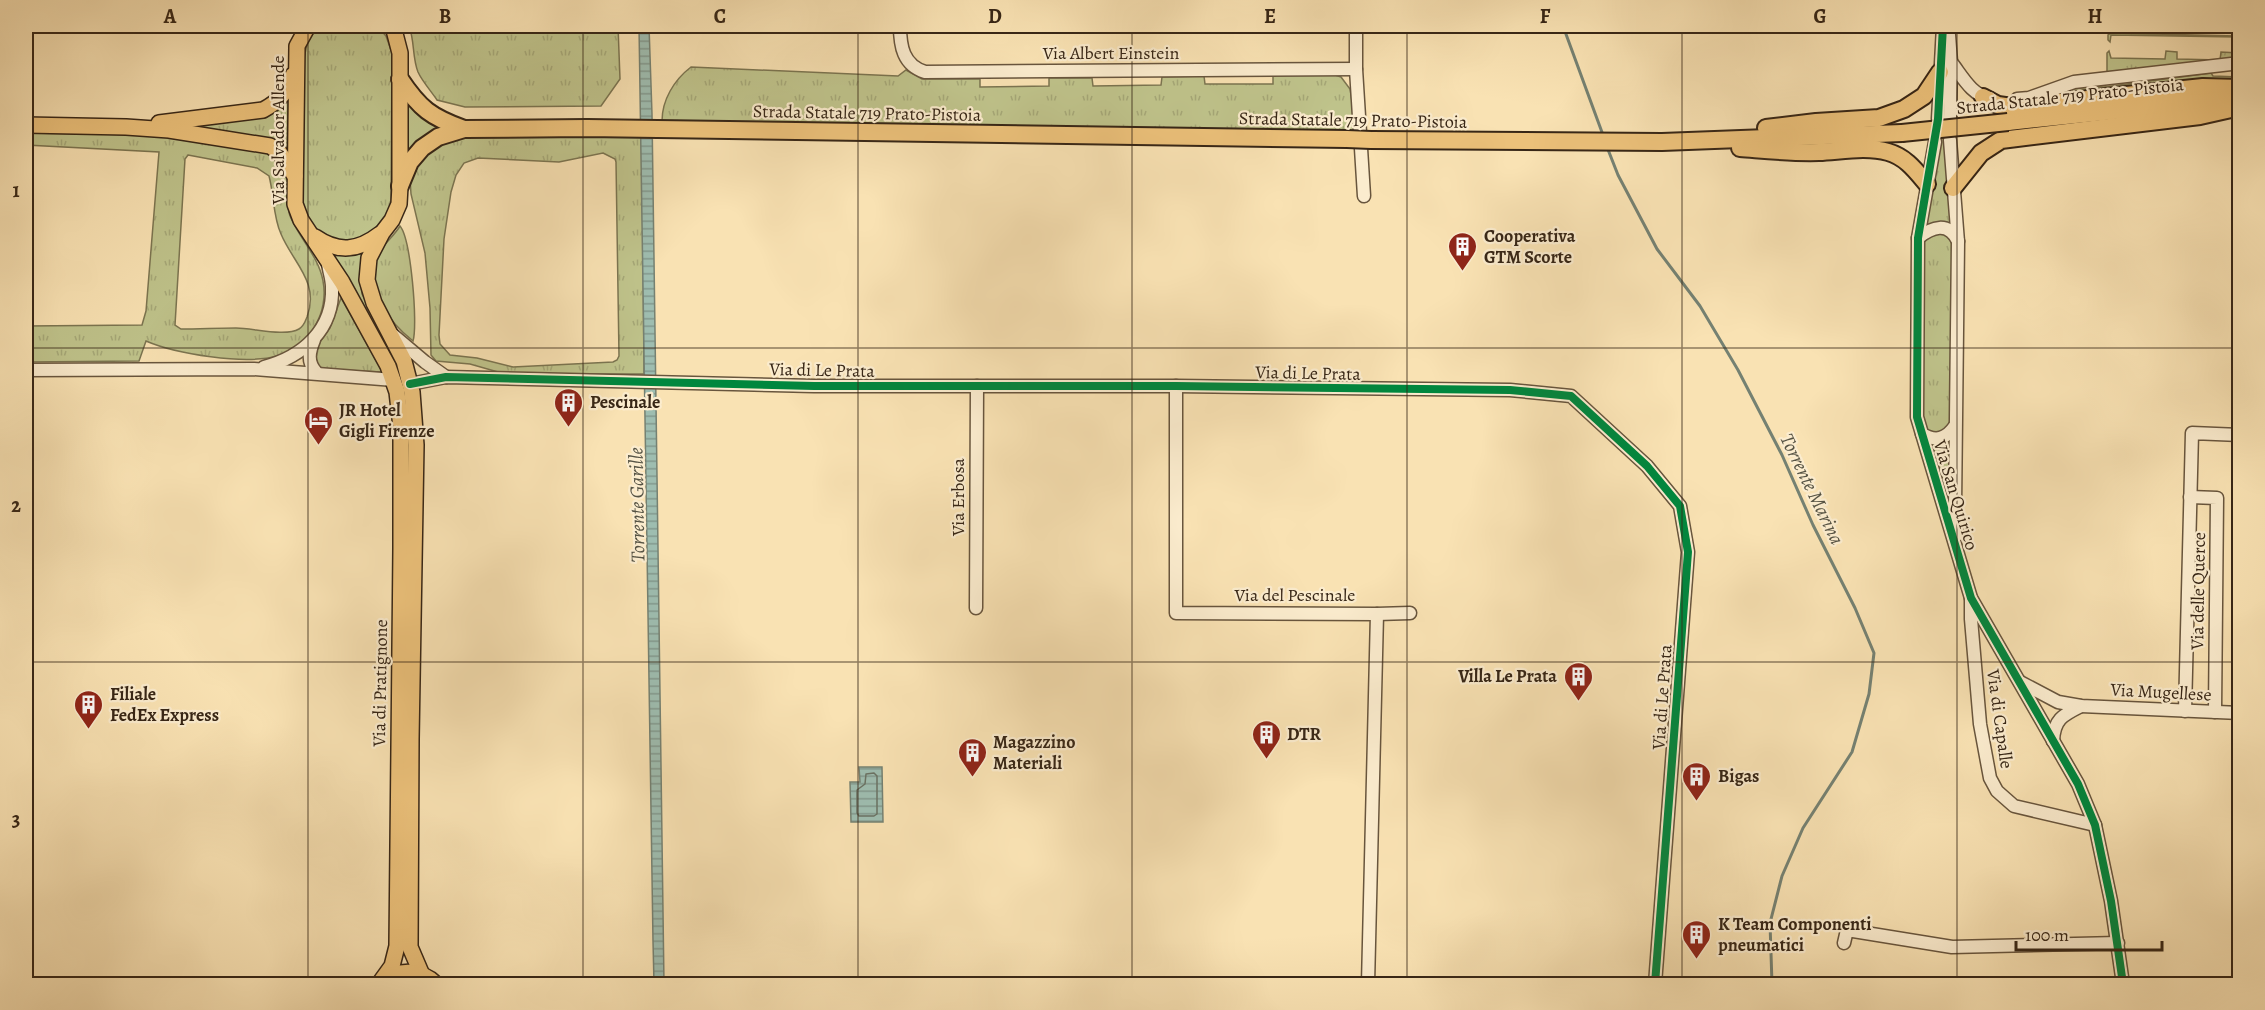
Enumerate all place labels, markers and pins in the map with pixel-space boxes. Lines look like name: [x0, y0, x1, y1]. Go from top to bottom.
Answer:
place label: Cooperativa GTM Scorte: [1484, 224, 1576, 269]
building icon: Cooperativa GTM Scorte: [1447, 230, 1479, 272]
building icon: Pescinale: [553, 386, 585, 428]
place label: Pescinale: [590, 390, 660, 414]
place label: JR Hotel Gigli Firenze: [339, 398, 435, 443]
hotel icon: JR Hotel Gigli Firenze: [302, 404, 334, 446]
building icon: Villa Le Prata: [1562, 660, 1594, 702]
place label: Villa Le Prata: [1457, 664, 1557, 688]
place label: Filiale FedEx Express: [110, 682, 219, 727]
building icon: Filiale FedEx Express: [73, 688, 105, 730]
building icon: DTR: [1250, 718, 1282, 760]
place label: DTR: [1287, 722, 1322, 746]
place label: Magazzino Materiali: [993, 730, 1075, 775]
building icon: Magazzino Materiali: [956, 736, 988, 778]
building icon: Bigas: [1681, 760, 1713, 802]
place label: Bigas: [1718, 764, 1759, 788]
place label: K Team Componenti pneumatici: [1718, 912, 1871, 957]
building icon: K Team Componenti pneumatici: [1681, 918, 1713, 960]

